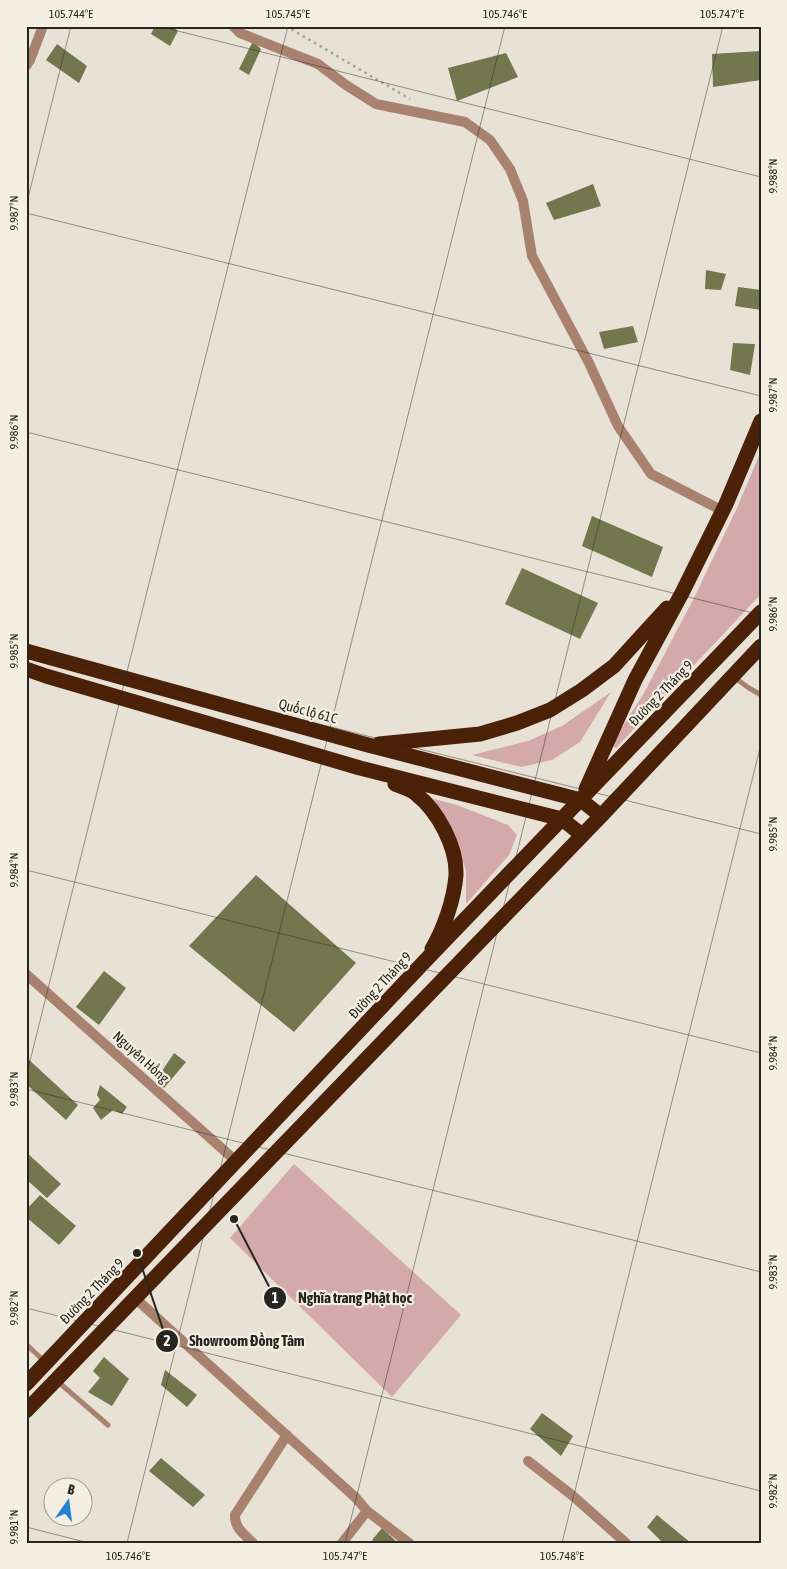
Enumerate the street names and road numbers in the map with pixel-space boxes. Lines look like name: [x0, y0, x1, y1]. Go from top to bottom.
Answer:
street label: Đường 2 Tháng 9: [626, 657, 696, 729]
street label: Quốc lộ 61C: [277, 695, 340, 727]
street label: Đường 2 Tháng 9: [345, 949, 415, 1021]
street label: Nguyên Hồng: [110, 1027, 173, 1086]
street label: Đường 2 Tháng 9: [57, 1255, 127, 1327]

